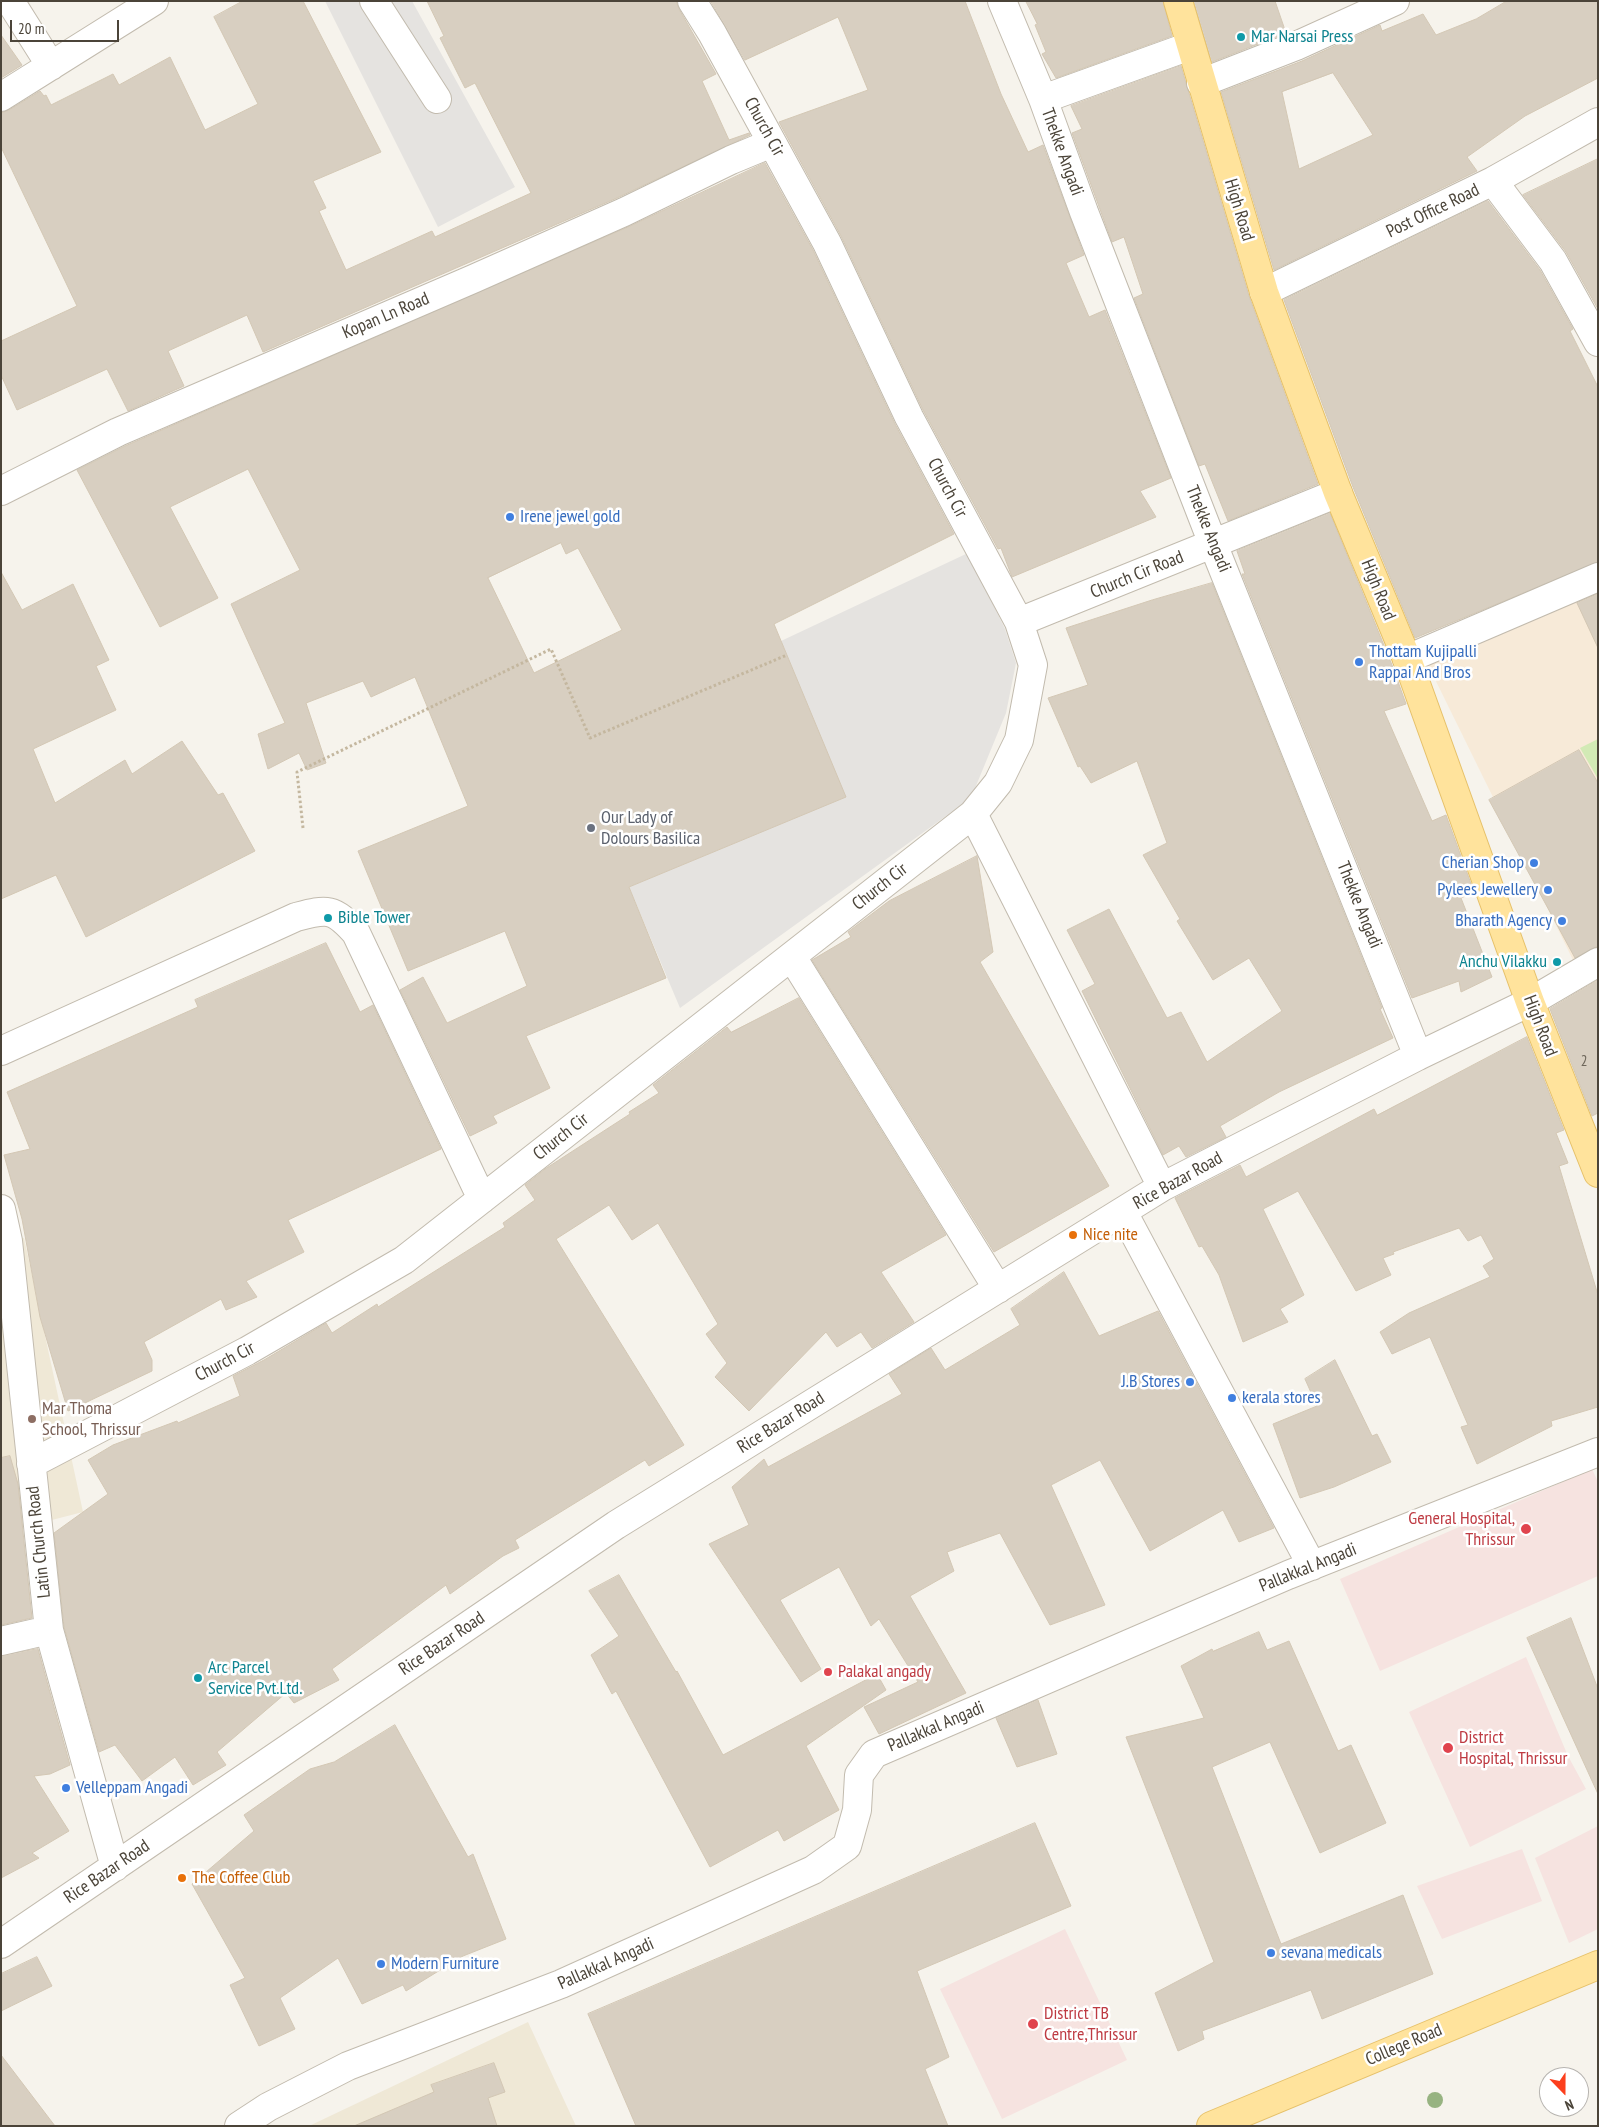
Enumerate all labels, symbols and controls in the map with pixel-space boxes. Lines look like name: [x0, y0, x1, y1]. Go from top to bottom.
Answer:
scale bar: [12, 10, 121, 42]
text: 20 m: [18, 19, 44, 38]
place label: Mar Narsai Press: [1251, 26, 1353, 48]
marker: Mar Narsai Press: [1235, 31, 1247, 43]
street label: Church Cir: [739, 94, 789, 160]
street label: Thekke Angadi: [1036, 105, 1088, 199]
street label: High Road: [1219, 176, 1259, 244]
street label: Post Office Road: [1383, 179, 1483, 243]
street label: Kopan Ln Road: [339, 288, 433, 344]
street label: Church Cir: [922, 455, 972, 521]
street label: Thekke Angadi: [1181, 483, 1235, 575]
place label: Irene jewel gold: [520, 506, 620, 528]
marker: Irene jewel gold: [504, 511, 516, 523]
street label: Church Cir Road: [1087, 547, 1187, 603]
street label: High Road: [1356, 556, 1400, 624]
place label: Thottam Kujipalli Rappai And Bros: [1369, 641, 1477, 684]
marker: Thottam Kujipalli Rappai And Bros: [1353, 656, 1365, 668]
place label: Our Lady of Dolours Basilica: [601, 807, 700, 850]
marker: Our Lady of Dolours Basilica: [585, 822, 597, 834]
place label: Cherian Shop: [1441, 852, 1524, 874]
marker: Cherian Shop: [1528, 857, 1540, 869]
street label: Church Cir: [848, 859, 912, 915]
street label: Thekke Angadi: [1332, 859, 1386, 951]
place label: Pylees Jewellery: [1437, 879, 1538, 901]
marker: Pylees Jewellery: [1542, 884, 1554, 896]
place label: Bible Tower: [338, 907, 410, 929]
place label: Bharath Agency: [1455, 910, 1552, 932]
marker: Bible Tower: [322, 912, 334, 924]
marker: Bharath Agency: [1556, 915, 1568, 927]
place label: Anchu Vilakku: [1459, 951, 1547, 973]
marker: Anchu Vilakku: [1551, 956, 1563, 968]
street label: High Road: [1518, 992, 1562, 1060]
house number: 2: [1581, 1053, 1587, 1071]
street label: Church Cir: [529, 1109, 593, 1165]
street label: Rice Bazar Road: [1130, 1148, 1226, 1214]
place label: Nice nite: [1083, 1224, 1138, 1246]
marker: Nice nite: [1067, 1229, 1079, 1241]
street label: Church Cir: [192, 1337, 258, 1387]
place label: J.B Stores: [1121, 1371, 1180, 1393]
marker: J.B Stores: [1184, 1376, 1196, 1388]
place label: kerala stores: [1242, 1387, 1321, 1409]
street label: Rice Bazar Road: [733, 1388, 829, 1458]
marker: kerala stores: [1226, 1392, 1238, 1404]
place label: Mar Thoma School, Thrissur: [42, 1398, 141, 1440]
marker: Mar Thoma School, Thrissur: [26, 1413, 38, 1425]
street label: Latin Church Road: [22, 1485, 56, 1599]
place label: General Hospital, Thrissur: [1408, 1508, 1515, 1550]
marker: General Hospital, Thrissur: [1519, 1522, 1533, 1536]
street label: Pallakkal Angadi: [1256, 1539, 1360, 1597]
street label: Rice Bazar Road: [395, 1607, 489, 1681]
place label: Arc Parcel Service Pvt.Ltd.: [208, 1657, 302, 1700]
place label: Palakal angady: [838, 1661, 931, 1683]
marker: Palakal angady: [822, 1666, 834, 1678]
marker: Arc Parcel Service Pvt.Ltd.: [192, 1672, 204, 1684]
street label: Pallakkal Angadi: [885, 1697, 987, 1757]
place label: District Hospital, Thrissur: [1459, 1727, 1567, 1770]
marker: District Hospital, Thrissur: [1441, 1741, 1455, 1755]
place label: Velleppam Angadi: [76, 1777, 188, 1799]
marker: Velleppam Angadi: [60, 1782, 72, 1794]
street label: Rice Bazar Road: [60, 1835, 154, 1909]
place label: The Coffee Club: [192, 1867, 290, 1889]
marker: The Coffee Club: [176, 1872, 188, 1884]
street label: Pallakkal Angadi: [555, 1933, 657, 1995]
place label: sevana medicals: [1281, 1942, 1382, 1964]
marker: sevana medicals: [1265, 1947, 1277, 1959]
place label: Modern Furniture: [391, 1953, 499, 1975]
marker: Modern Furniture: [375, 1958, 387, 1970]
place label: District TB Centre,Thrissur: [1044, 2003, 1137, 2046]
marker: District TB Centre,Thrissur: [1026, 2017, 1040, 2031]
street label: College Road: [1363, 2019, 1445, 2071]
north arrow: [1539, 2067, 1589, 2117]
text: N: [1562, 2095, 1576, 2115]

